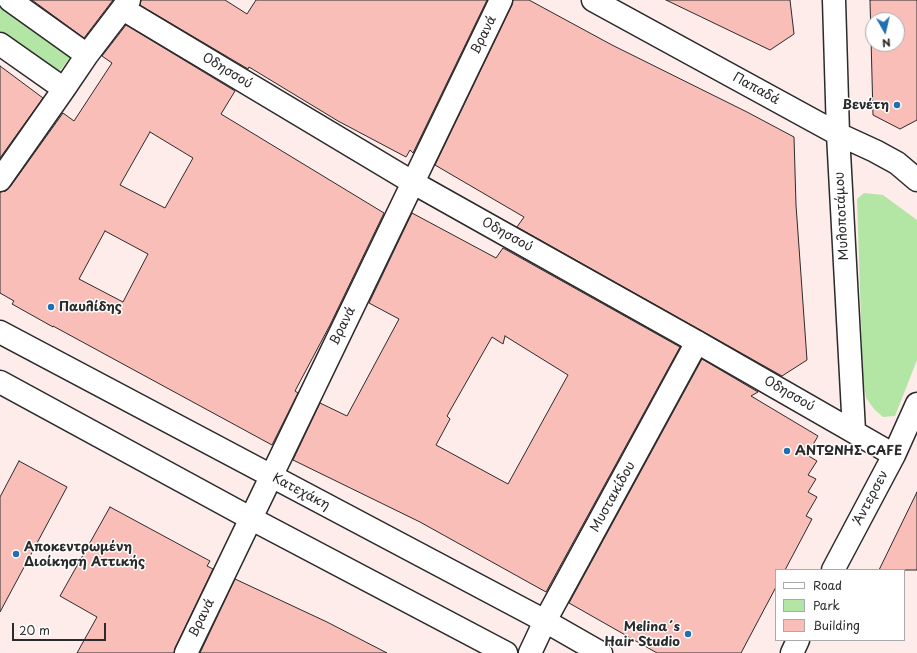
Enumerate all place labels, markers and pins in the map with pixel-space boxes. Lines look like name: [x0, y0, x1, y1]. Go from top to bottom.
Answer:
place label: Βενέτη: [842, 97, 889, 113]
marker: Βενέτη: [892, 100, 902, 110]
place label: Παυλίδης: [59, 299, 122, 315]
marker: Παυλίδης: [46, 302, 56, 312]
place label: ΑΝΤΩΝΗΣ CAFE: [795, 443, 902, 459]
marker: ΑΝΤΩΝΗΣ CAFE: [782, 446, 792, 456]
place label: Αποκεντρωμένη Διοίκηση Αττικής: [24, 539, 145, 570]
marker: Αποκεντρωμένη Διοίκηση Αττικής: [11, 549, 21, 559]
place label: Melina´s Hair Studio: [604, 619, 680, 650]
marker: Melina´s Hair Studio: [683, 629, 693, 639]

